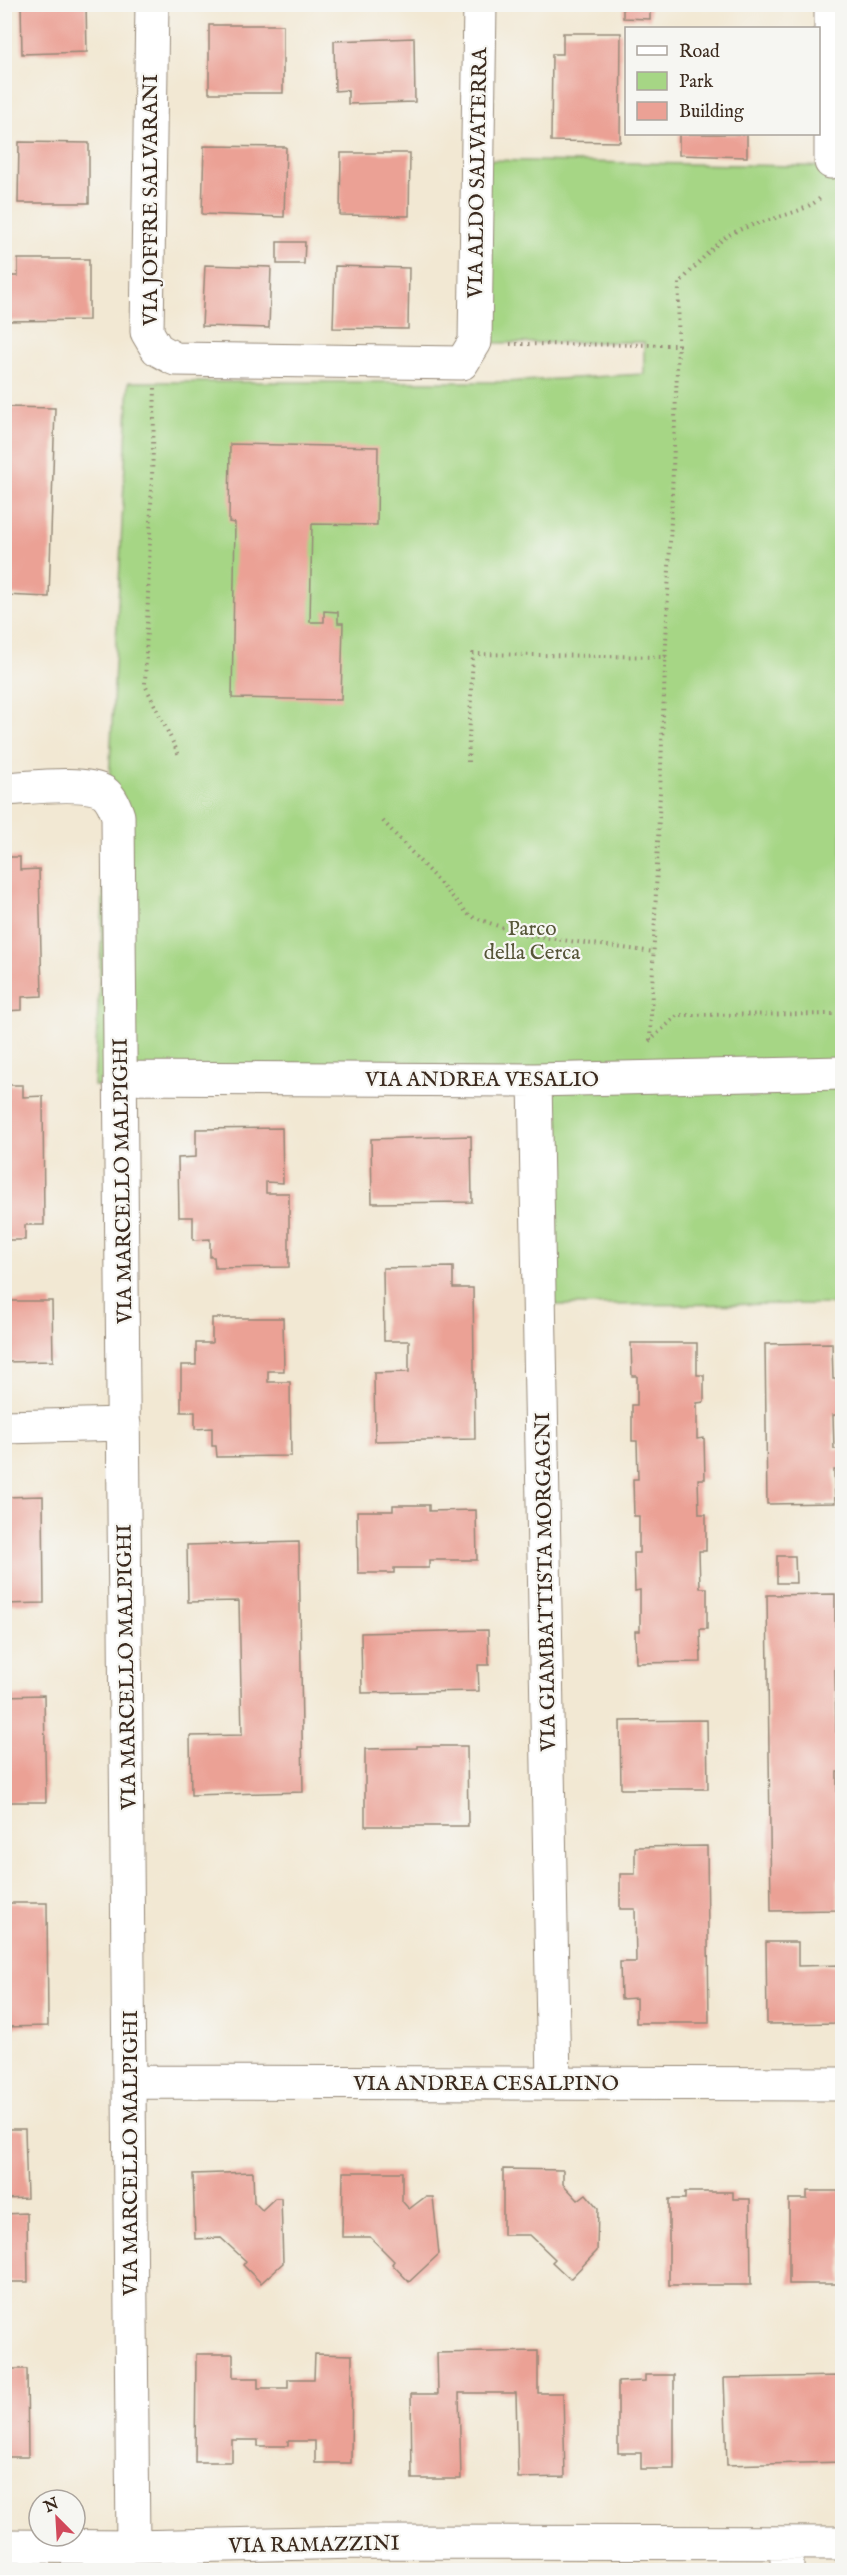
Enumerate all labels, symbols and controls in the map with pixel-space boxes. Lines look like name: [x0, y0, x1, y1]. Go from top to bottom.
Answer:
legend: [625, 27, 820, 135]
text: Road: [679, 41, 720, 64]
street label: VIA ALDO SALVATERRA: [463, 47, 494, 300]
text: Park: [679, 71, 714, 94]
street label: VIA JOFFRE SALVARANI: [138, 74, 165, 327]
text: Building: [679, 101, 744, 124]
park label: Parco della Cerca: [484, 916, 581, 967]
street label: VIA MARCELLO MALPIGHI: [108, 1038, 140, 1325]
street label: VIA ANDREA VESALIO: [364, 1067, 599, 1094]
street label: VIA GIAMBATTISTA MORGAGNI: [530, 1412, 563, 1753]
street label: VIA MARCELLO MALPIGHI: [112, 1524, 144, 1811]
street label: VIA MARCELLO MALPIGHI: [118, 2010, 145, 2297]
street label: VIA ANDREA CESALPINO: [352, 2071, 619, 2098]
north arrow: [27, 2488, 87, 2548]
text: N: [40, 2494, 62, 2518]
street label: VIA RAMAZZINI: [227, 2531, 400, 2561]

